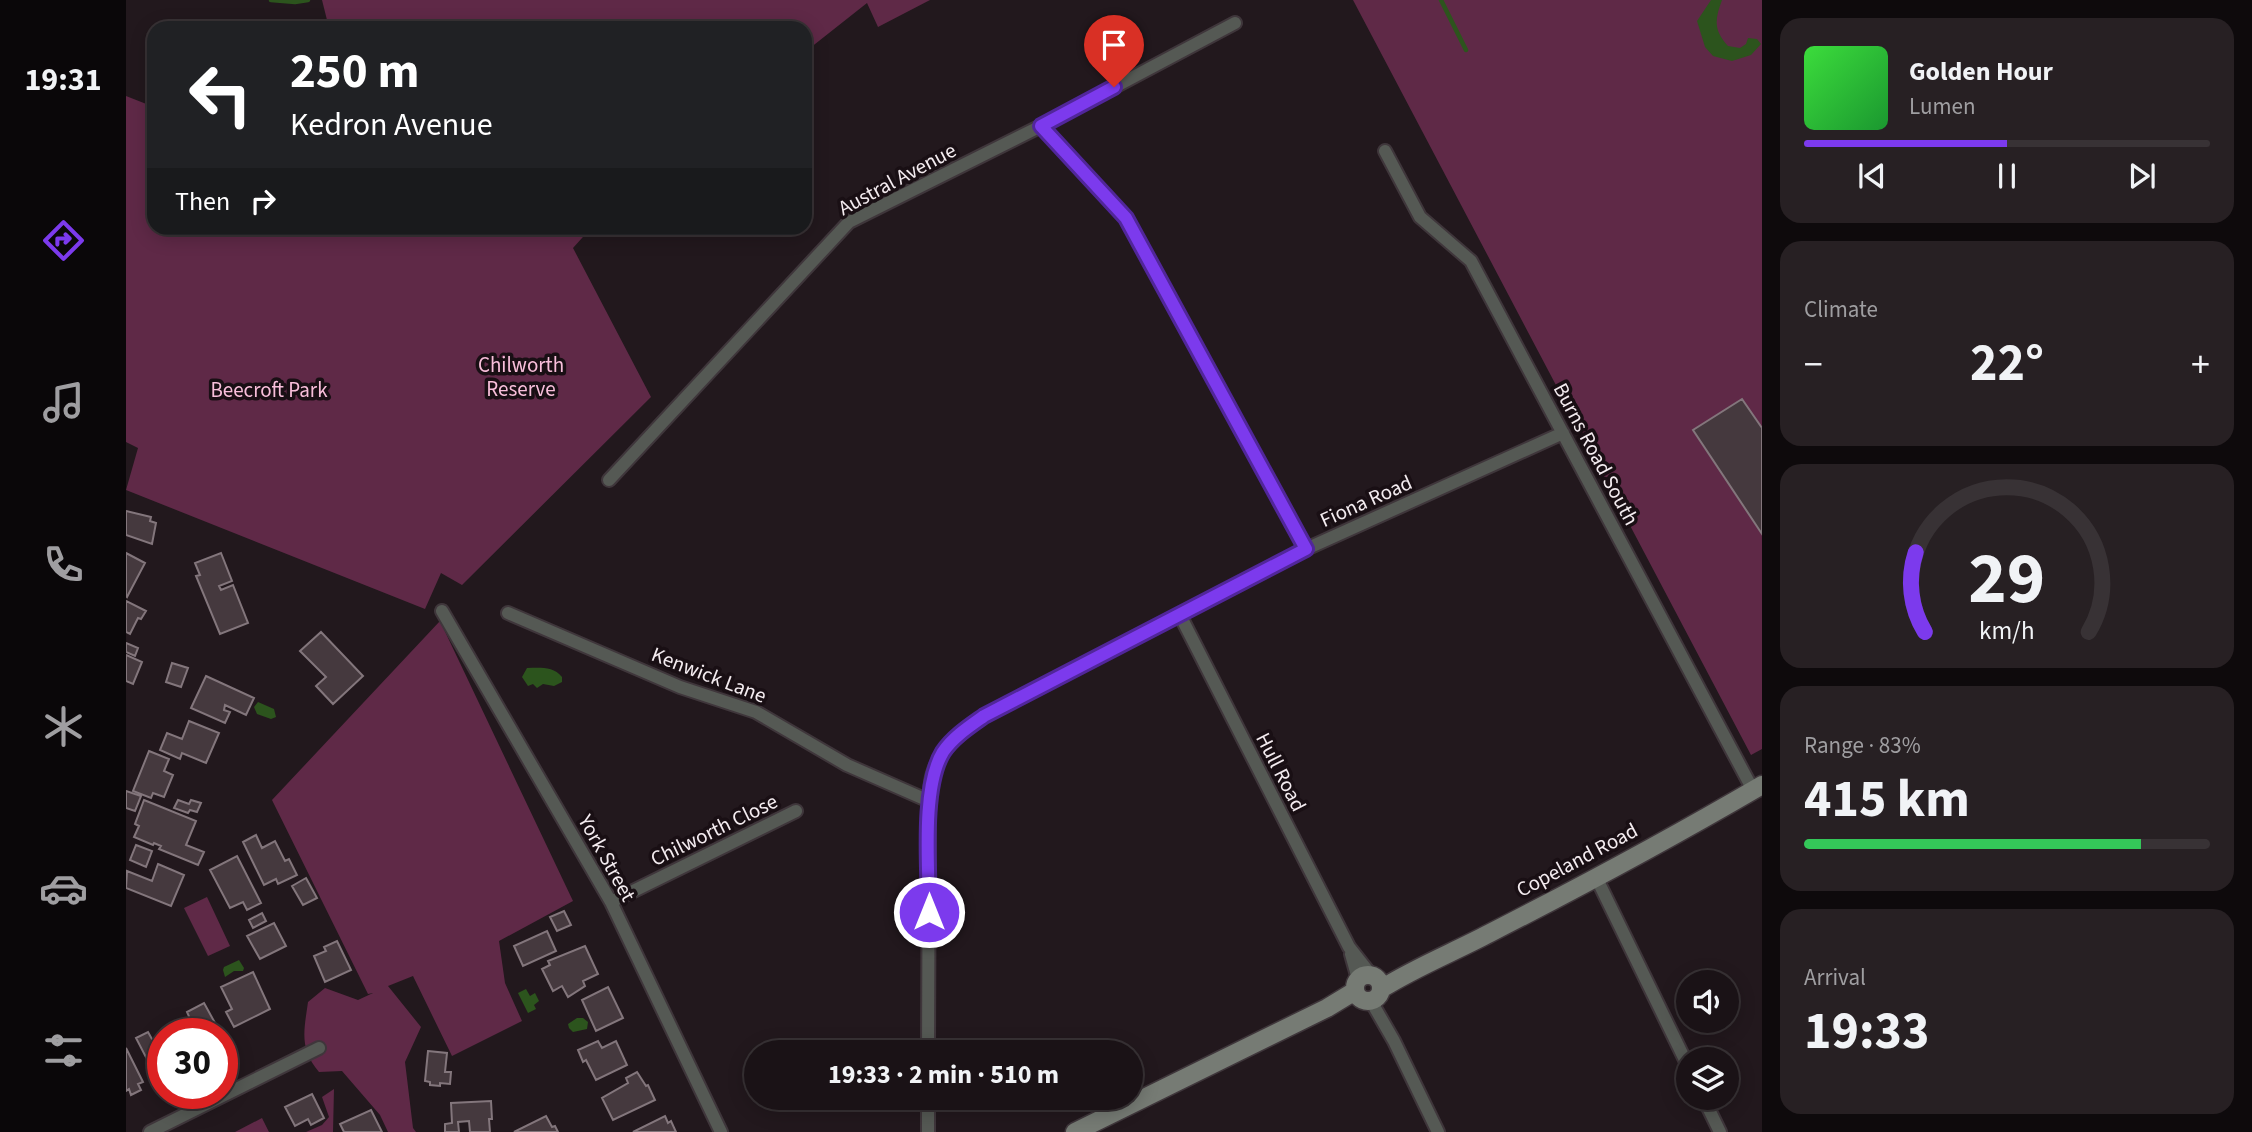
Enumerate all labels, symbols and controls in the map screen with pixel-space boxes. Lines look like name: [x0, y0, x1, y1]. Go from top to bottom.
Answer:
pin: [1084, 15, 1144, 87]
icon: arrive: [1095, 26, 1133, 64]
text: 250 m: [290, 37, 419, 107]
icon: left: [175, 49, 266, 140]
text: Golden Hour: [1909, 53, 2053, 90]
text: 19:31: [24, 57, 102, 103]
text: Lumen: [1909, 90, 1976, 123]
text: Kedron Avenue: [290, 102, 493, 148]
street label: Austral Avenue: [833, 135, 961, 223]
icon: previous: [1853, 157, 1891, 195]
icon: pause: [1988, 157, 2026, 195]
icon: next: [2123, 157, 2161, 195]
icon: right: [244, 182, 282, 220]
text: Then: [175, 183, 230, 220]
icon: directions: [39, 216, 88, 265]
text: Climate: [1804, 293, 1878, 326]
text: 22°: [1970, 327, 2044, 401]
text: −: [1804, 338, 1823, 392]
text: +: [2191, 338, 2210, 392]
park label: Chilworth Reserve: [478, 350, 564, 404]
park label: Beecroft Park: [210, 375, 328, 405]
street label: Burns Road South: [1546, 377, 1646, 531]
icon: music: [39, 378, 88, 427]
street label: Fiona Road: [1315, 467, 1417, 535]
text: 29: [1969, 527, 2045, 631]
icon: phone: [39, 540, 88, 589]
text: km/h: [1979, 613, 2035, 649]
street label: Kenwick Lane: [647, 639, 771, 711]
icon: climate: [39, 702, 88, 751]
street label: Hull Road: [1248, 727, 1314, 817]
text: Range · 83%: [1804, 729, 1921, 762]
text: 415 km: [1804, 763, 1970, 837]
street label: Chilworth Close: [645, 786, 783, 874]
street label: York Street: [570, 808, 643, 907]
street label: Copeland Road: [1511, 815, 1643, 905]
icon: car: [39, 864, 88, 913]
position arrow: [892, 875, 966, 949]
text: Arrival: [1804, 961, 1866, 994]
map controls: [1676, 970, 1739, 1110]
button: sound: [1676, 970, 1739, 1033]
text: 19:33: [1804, 995, 1929, 1069]
speed limit sign: 30: [147, 1018, 238, 1109]
icon: filters: [39, 1026, 88, 1075]
button: layers: [1676, 1047, 1739, 1110]
text: 19:33 · 2 min · 510 m: [828, 1056, 1059, 1093]

